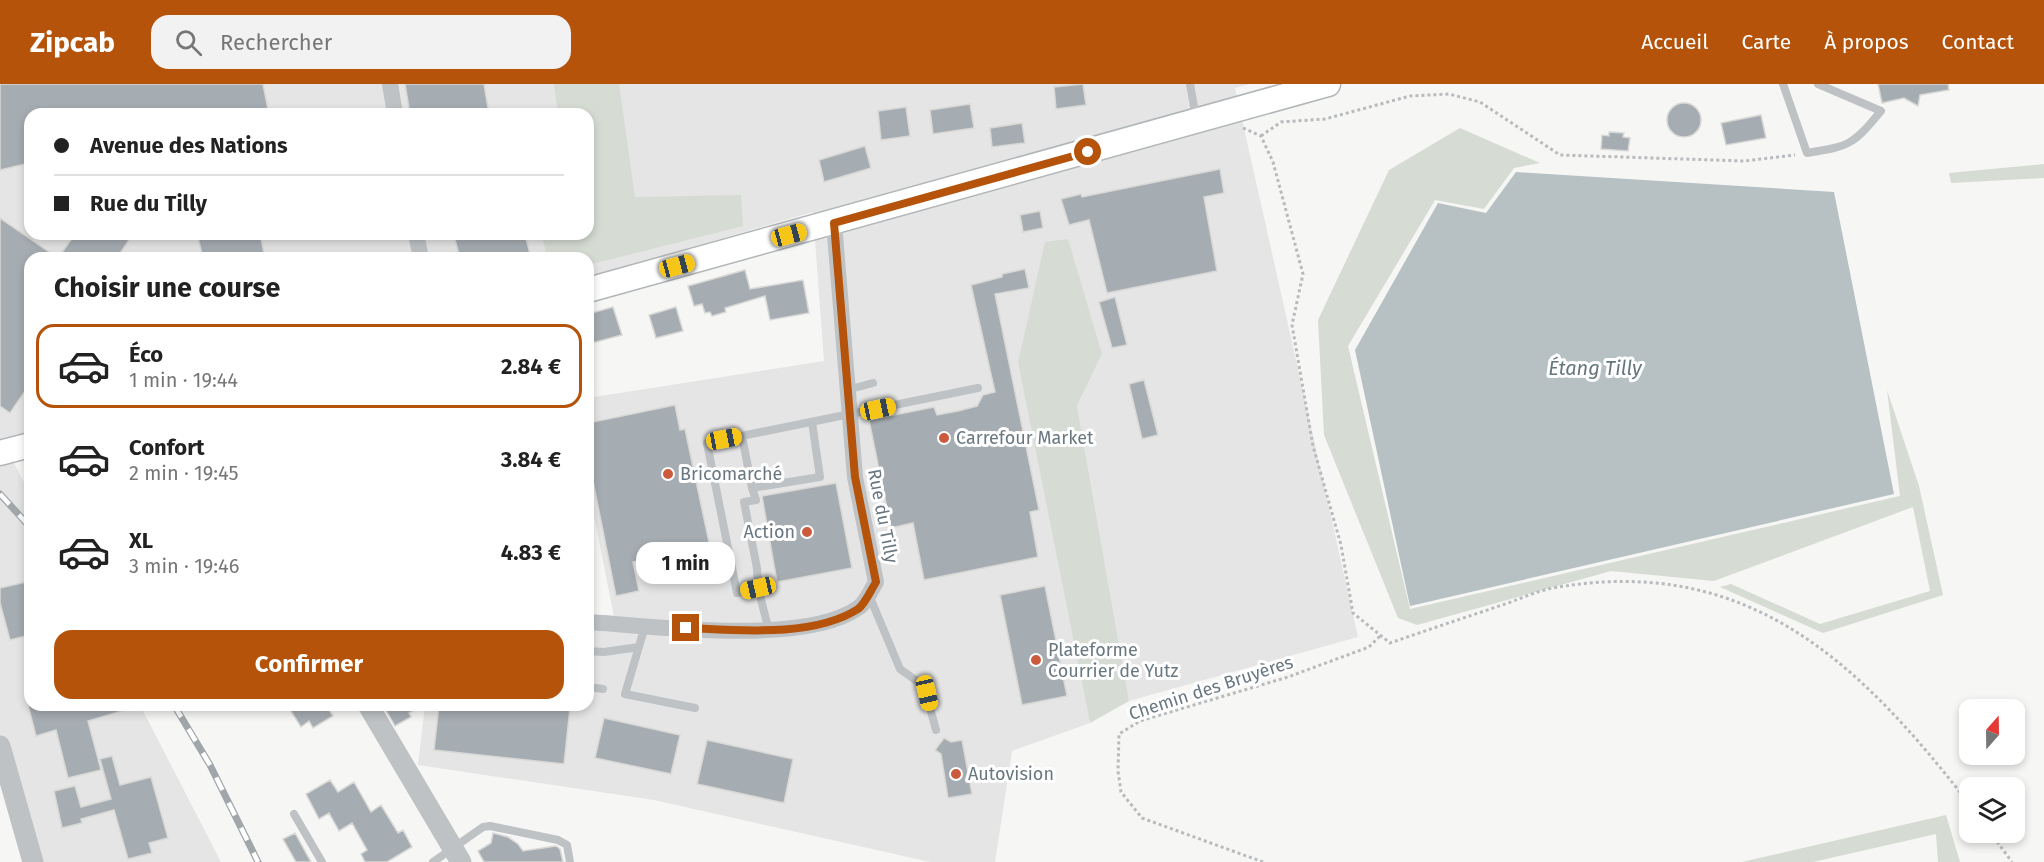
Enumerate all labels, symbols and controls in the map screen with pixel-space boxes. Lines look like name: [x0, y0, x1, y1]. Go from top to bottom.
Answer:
search box: [151, 15, 571, 69]
text: Zipcab: [30, 26, 115, 59]
icon: search: [172, 26, 205, 59]
text: Rechercher: [220, 29, 332, 56]
text: Accueil: [1641, 29, 1708, 55]
text: Carte: [1741, 29, 1791, 55]
text: À propos: [1824, 29, 1909, 55]
text: Contact: [1942, 29, 2014, 55]
text: Avenue des Nations: [90, 132, 288, 159]
route start: [1074, 138, 1101, 165]
text: Rue du Tilly: [90, 190, 207, 217]
car: [769, 222, 809, 248]
car: [657, 253, 697, 279]
text: Choisir une course: [54, 272, 280, 304]
icon: car: [57, 339, 111, 393]
text: Éco: [129, 341, 163, 368]
text: 2.84 €: [501, 353, 561, 380]
water label: Étang Tilly: [1548, 356, 1643, 380]
text: 1 min · 19:44: [129, 368, 238, 392]
car: [859, 396, 897, 422]
car: [705, 427, 743, 451]
place label: Carrefour Market: [956, 427, 1094, 449]
marker: Carrefour Market: [937, 431, 951, 445]
icon: car: [57, 432, 111, 486]
text: Confort: [129, 434, 205, 461]
text: 3.84 €: [501, 446, 561, 473]
text: 2 min · 19:45: [129, 461, 238, 485]
place label: Bricomarché: [680, 463, 782, 485]
marker: Bricomarché: [661, 467, 675, 481]
street label: Rue du Tilly: [863, 467, 903, 565]
place label: Action: [743, 521, 795, 543]
icon: car: [57, 525, 111, 579]
marker: Action: [800, 525, 814, 539]
text: XL: [129, 527, 153, 554]
text: 4.83 €: [501, 539, 561, 566]
callout: 1 min: [636, 541, 736, 583]
text: 1 min: [661, 551, 710, 575]
text: 3 min · 19:46: [129, 554, 239, 578]
car: [738, 575, 778, 601]
route end: [672, 614, 699, 641]
button: Confirmer: [54, 630, 564, 699]
place label: Plateforme Courrier de Yutz: [1048, 639, 1179, 682]
street label: Chemin des Bruyères: [1126, 651, 1296, 725]
marker: Plateforme Courrier de Yutz: [1029, 653, 1043, 667]
car: [914, 673, 940, 713]
north arrow: [1959, 699, 2025, 765]
map controls: [1959, 699, 2025, 843]
place label: Autovision: [968, 763, 1054, 785]
marker: Autovision: [949, 767, 963, 781]
button: layers: [1959, 777, 2025, 843]

